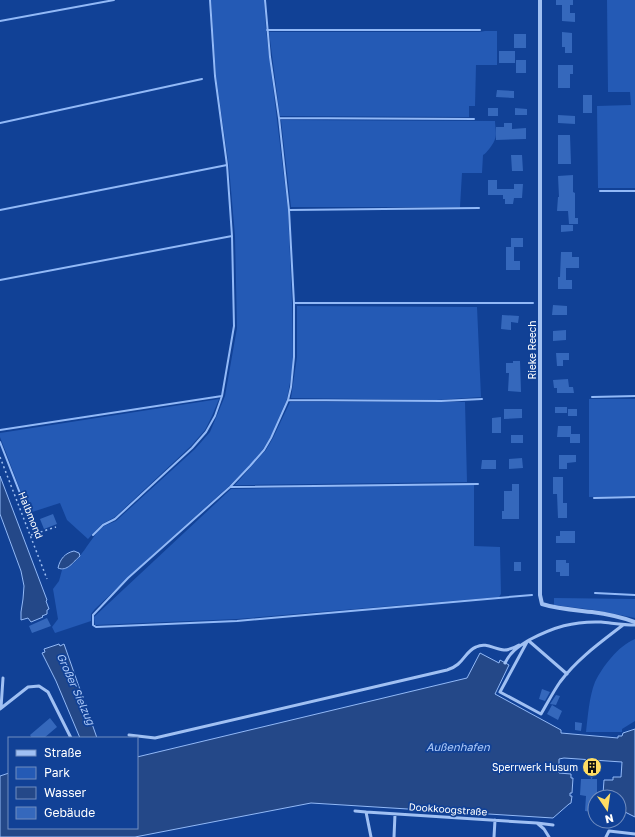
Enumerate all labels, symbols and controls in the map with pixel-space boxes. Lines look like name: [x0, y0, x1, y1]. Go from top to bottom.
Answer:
street label: Rieke Reech: [526, 321, 538, 379]
street label: Halbmond: [16, 490, 46, 540]
water label: Großer Sielzug: [54, 651, 99, 728]
legend: [8, 737, 138, 829]
water label: Außenhafen: [426, 740, 491, 753]
text: Straße: [44, 745, 82, 760]
building icon: Sperrwerk Husum: [581, 756, 603, 778]
place label: Sperrwerk Husum: [492, 761, 578, 773]
text: Park: [44, 765, 70, 780]
text: Wasser: [44, 785, 87, 800]
north arrow: [587, 789, 627, 829]
street label: Dookkoogstraße: [408, 800, 488, 818]
text: Gebäude: [44, 805, 95, 820]
text: N: [604, 812, 615, 827]

